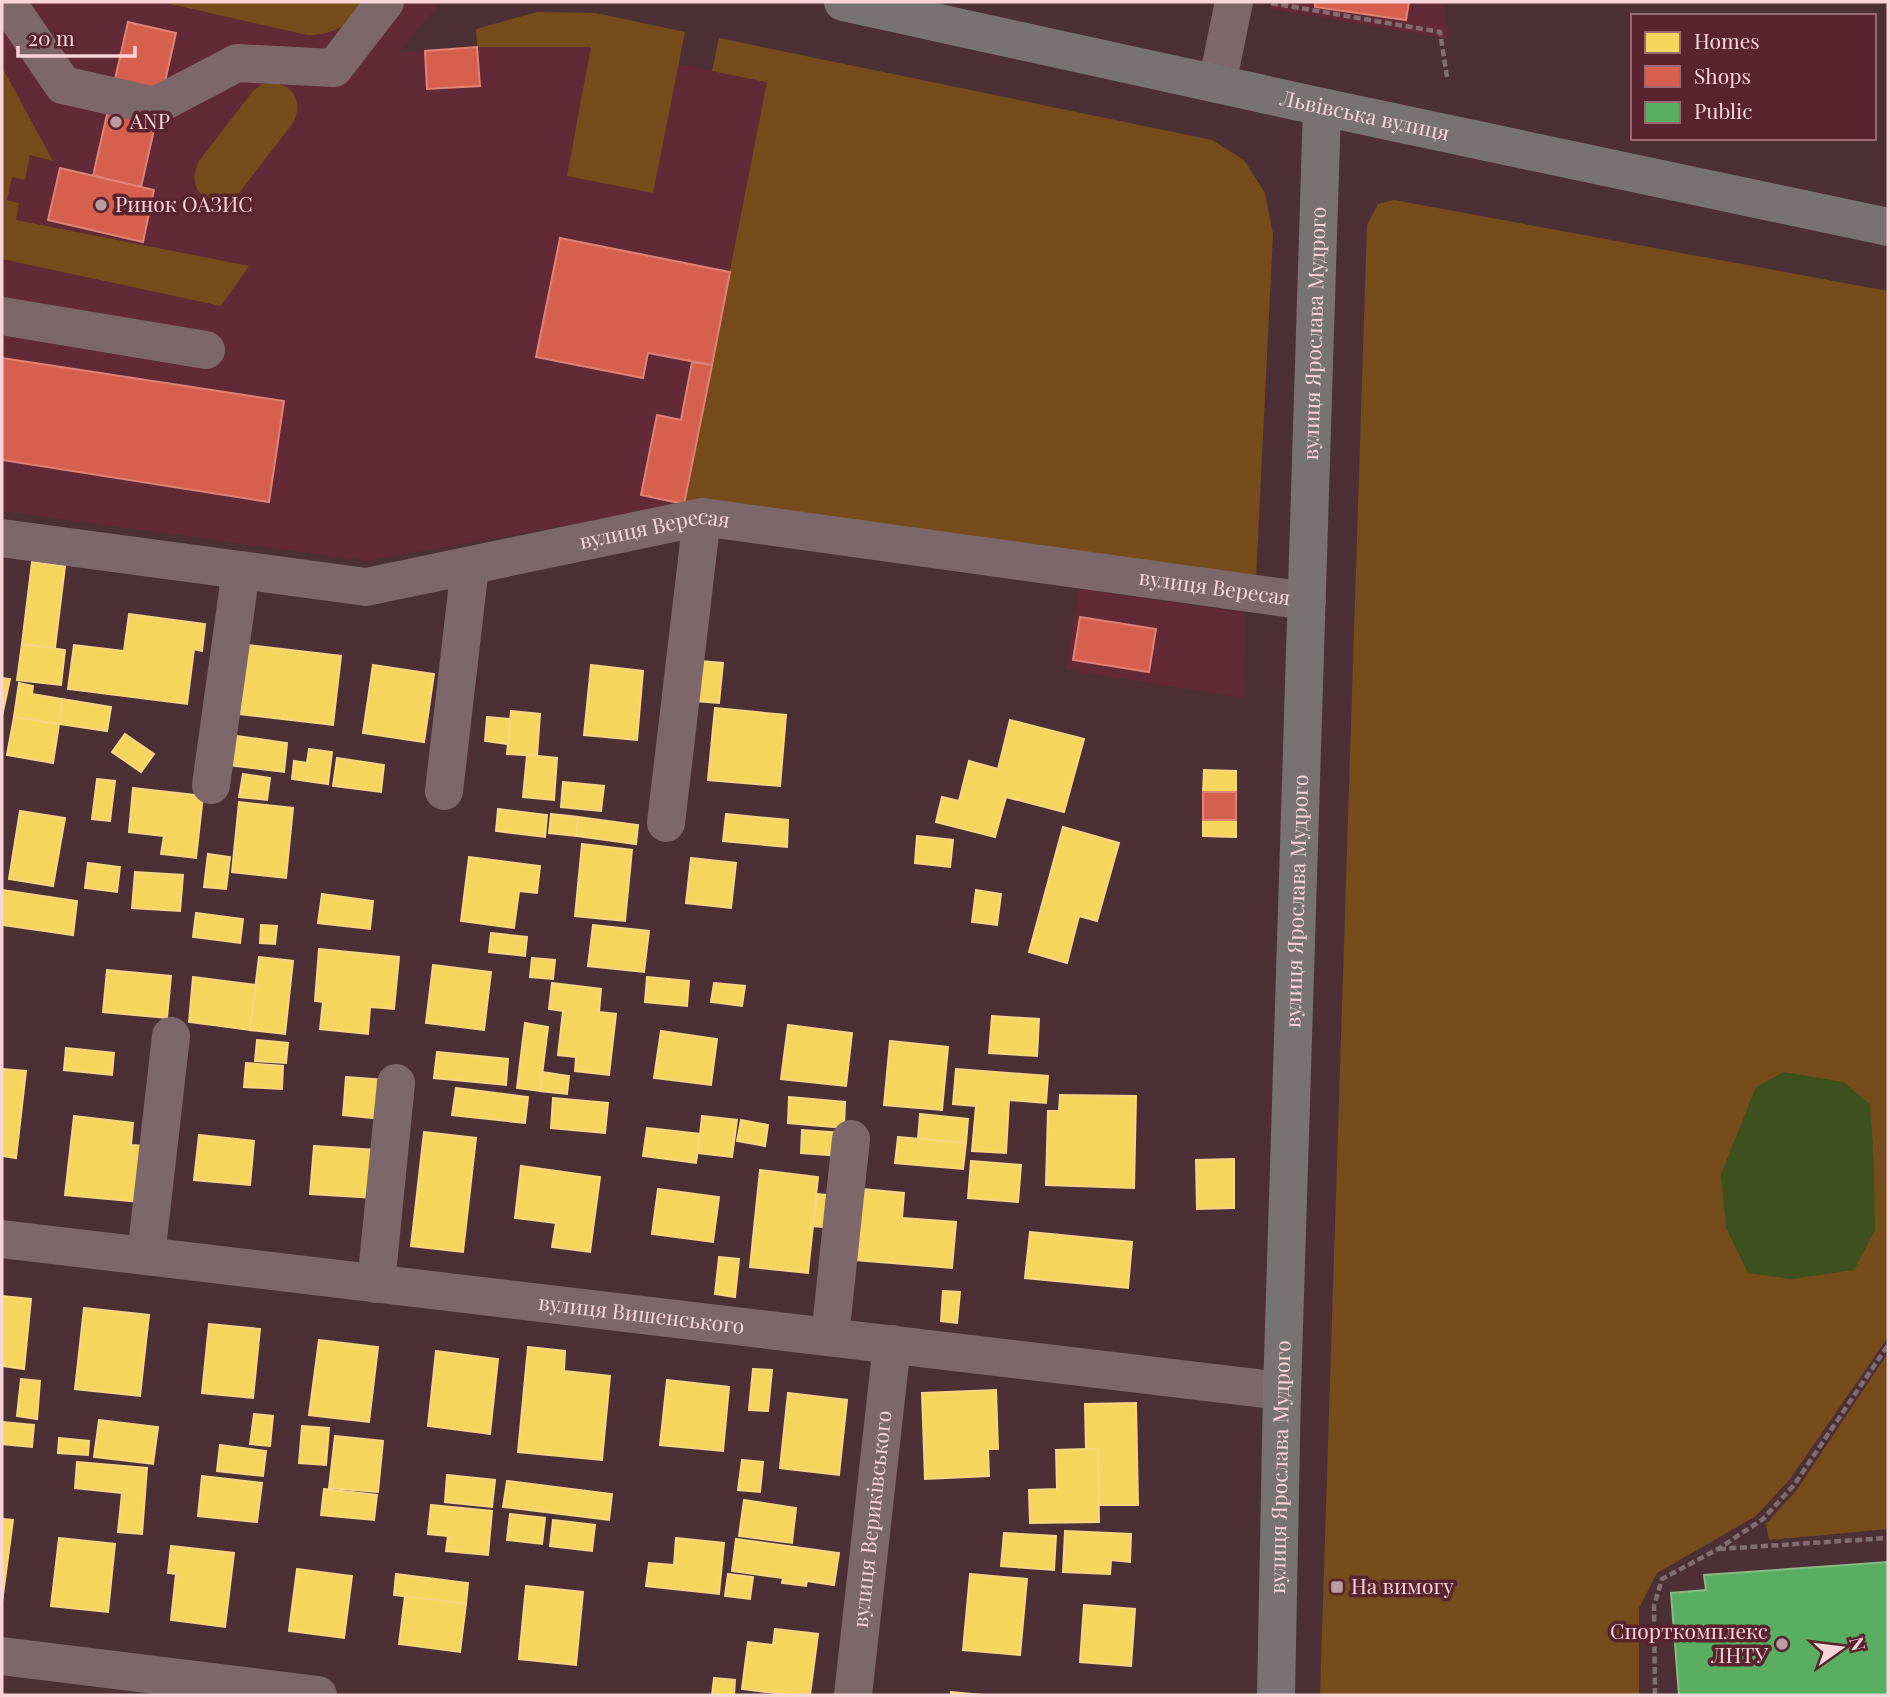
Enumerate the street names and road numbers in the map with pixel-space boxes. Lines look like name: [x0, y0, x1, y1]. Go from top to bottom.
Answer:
street label: Львівська вулиця: [1277, 82, 1452, 146]
street label: вулиця Ярослава Мудрого: [1295, 206, 1331, 461]
street label: вулиця Вересая: [577, 501, 732, 554]
street label: вулиця Вересая: [1137, 562, 1292, 611]
street label: вулиця Ярослава Мудрого: [1277, 774, 1313, 1028]
street label: вулиця Вишенського: [537, 1287, 746, 1339]
street label: вулиця Ярослава Мудрого: [1262, 1340, 1296, 1594]
street label: вулиця Вериківського: [845, 1409, 897, 1629]

